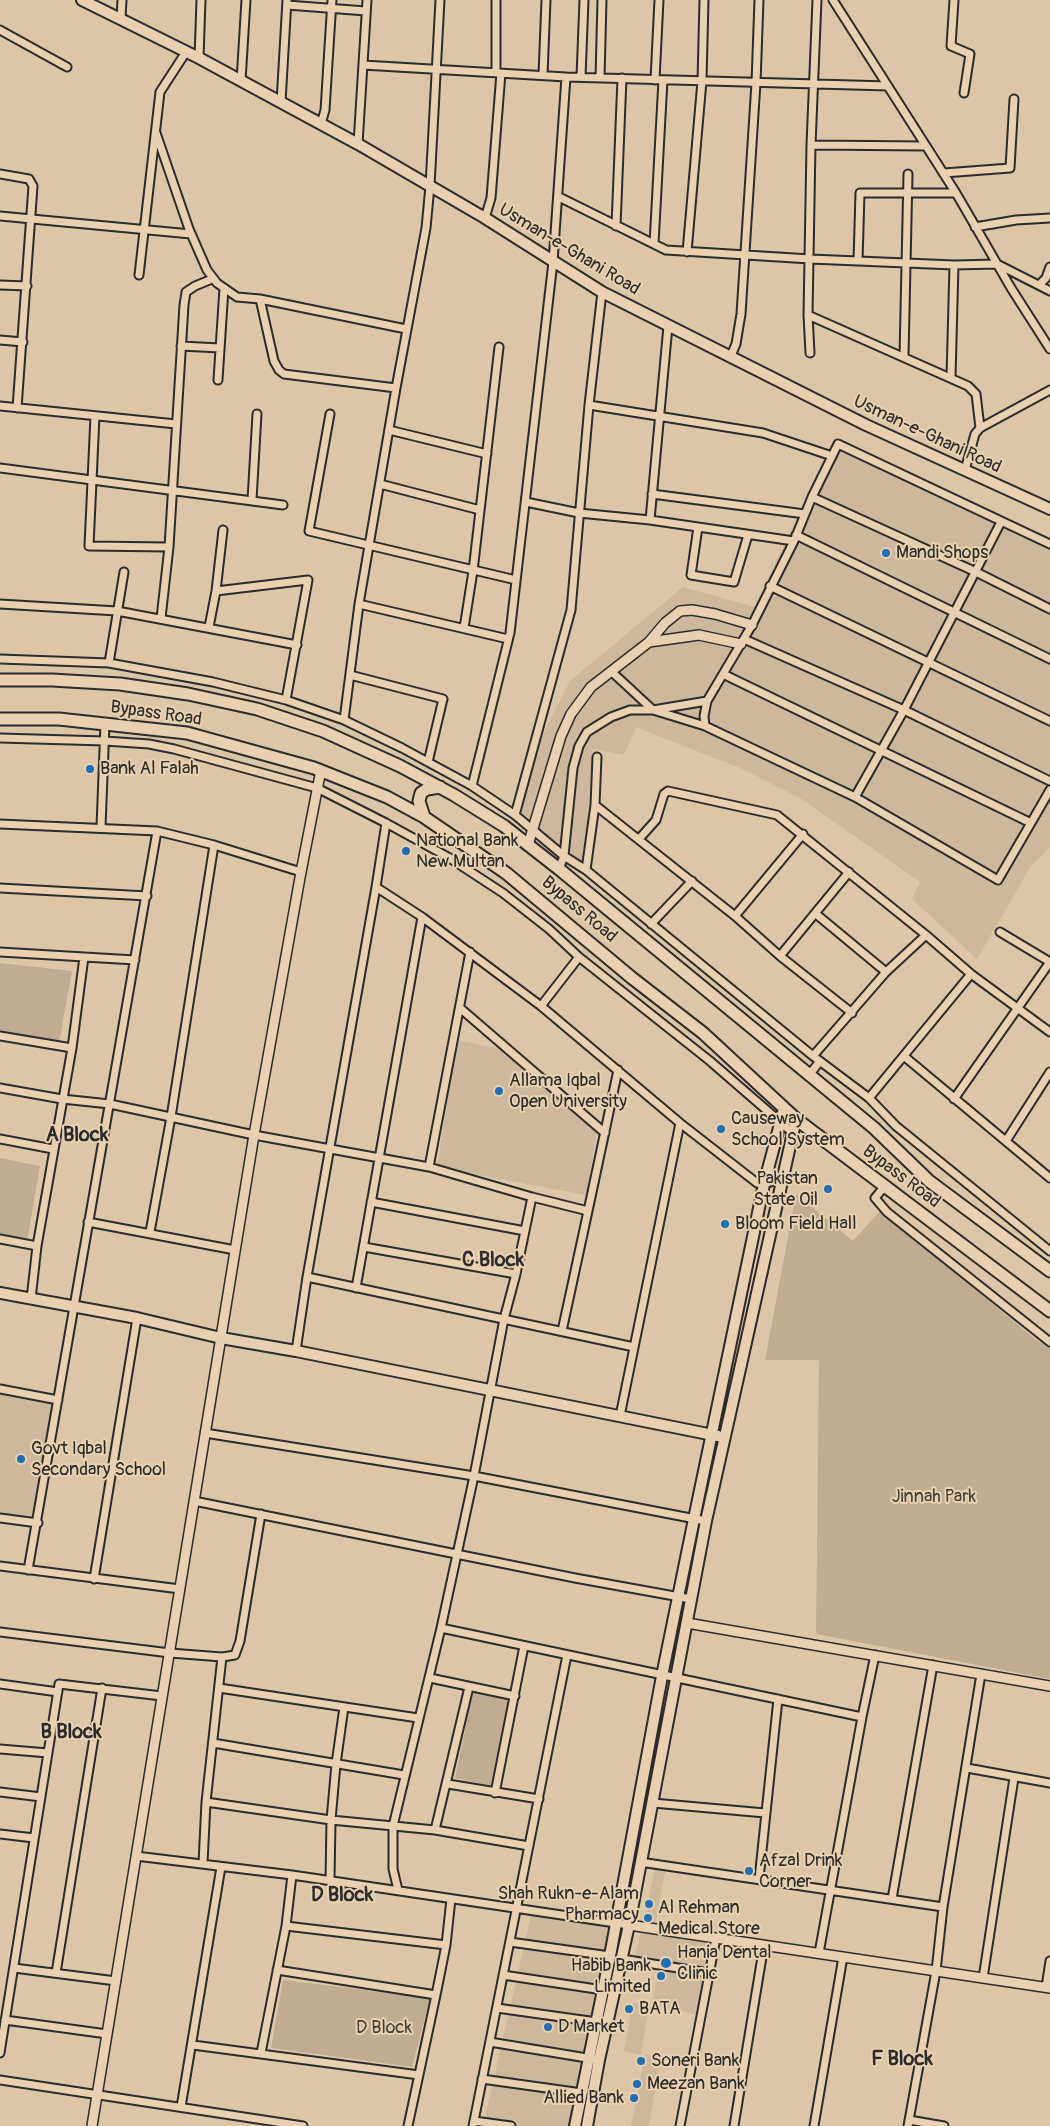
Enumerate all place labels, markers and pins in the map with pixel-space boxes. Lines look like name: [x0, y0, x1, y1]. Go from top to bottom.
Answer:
place label: Mandi Shops: [896, 542, 988, 564]
marker: Mandi Shops: [880, 547, 892, 559]
place label: Bank Al Falah: [100, 758, 199, 780]
marker: Bank Al Falah: [84, 763, 96, 775]
place label: National Bank New Multan: [416, 830, 518, 872]
marker: National Bank New Multan: [400, 845, 412, 857]
place label: Allama Iqbal Open University: [509, 1070, 627, 1112]
marker: Allama Iqbal Open University: [493, 1085, 505, 1097]
place label: Causeway School System: [731, 1108, 845, 1150]
marker: Causeway School System: [715, 1123, 727, 1135]
place label: Pakistan State Oil: [753, 1168, 818, 1210]
marker: Pakistan State Oil: [822, 1183, 834, 1195]
place label: Bloom Field Hall: [735, 1213, 856, 1235]
marker: Bloom Field Hall: [719, 1218, 731, 1230]
place label: Govt Iqbal Secondary School: [31, 1438, 166, 1480]
marker: Govt Iqbal Secondary School: [15, 1453, 27, 1465]
place label: Afzal Drink Corner: [759, 1850, 842, 1892]
marker: Afzal Drink Corner: [743, 1865, 755, 1877]
place label: Shah Rukn-e-Alam Pharmacy: [498, 1883, 639, 1926]
place label: Al Rehman Medical Store: [658, 1897, 760, 1940]
marker: Shah Rukn-e-Alam Pharmacy: [643, 1898, 655, 1910]
marker: Al Rehman Medical Store: [642, 1912, 654, 1924]
place label: Hania Dental Clinic: [677, 1942, 772, 1985]
place label: Habib Bank Limited: [571, 1955, 651, 1998]
marker: Hania Dental Clinic: [659, 1956, 673, 1970]
marker: Habib Bank Limited: [655, 1970, 667, 1982]
place label: BATA: [639, 1998, 681, 2020]
marker: BATA: [623, 2003, 635, 2015]
place label: D Market: [558, 2016, 625, 2038]
marker: D Market: [542, 2021, 554, 2033]
place label: Soneri Bank: [651, 2050, 739, 2072]
marker: Soneri Bank: [635, 2055, 647, 2067]
place label: Meezan Bank: [647, 2073, 745, 2095]
marker: Meezan Bank: [631, 2078, 643, 2090]
place label: Allied Bank: [543, 2087, 624, 2109]
marker: Allied Bank: [628, 2092, 640, 2104]

